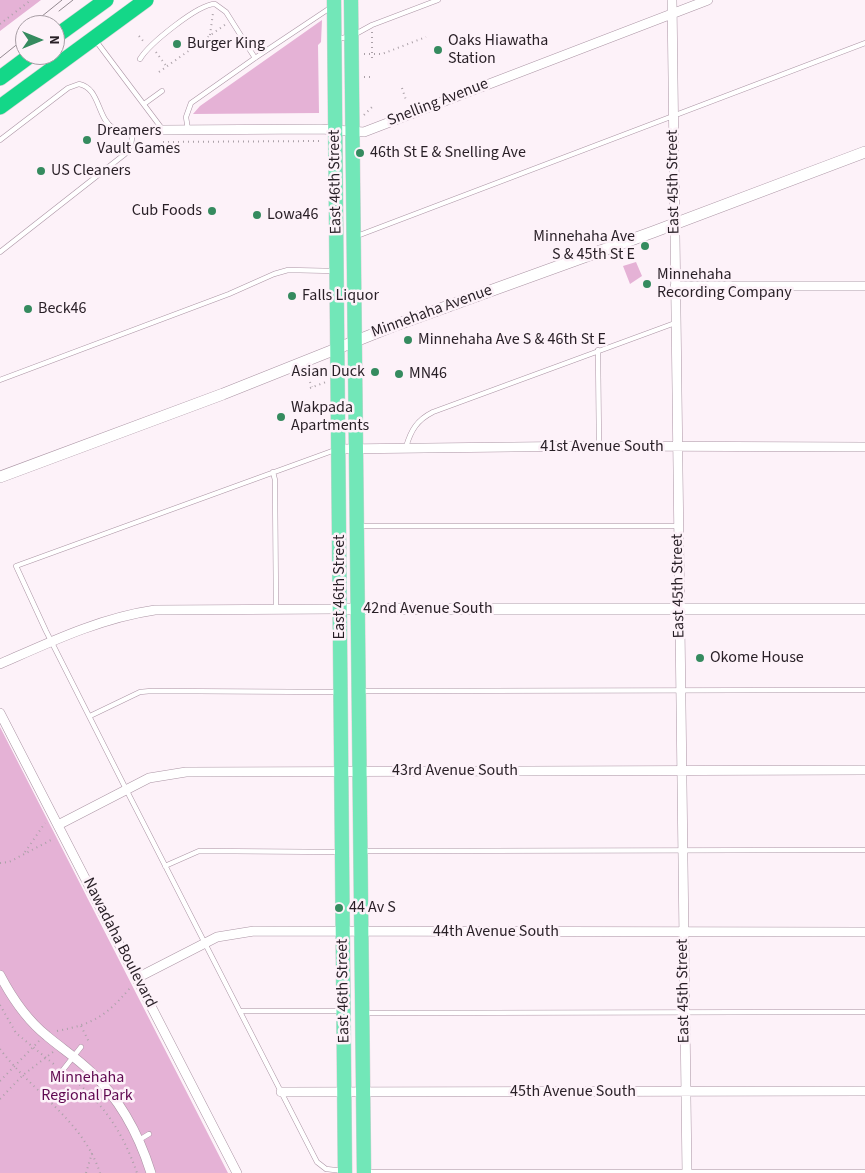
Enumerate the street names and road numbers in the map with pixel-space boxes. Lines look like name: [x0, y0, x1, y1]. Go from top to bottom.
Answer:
street label: Snelling Avenue: [385, 75, 491, 131]
street label: East 46th Street: [325, 129, 347, 235]
street label: East 45th Street: [663, 129, 685, 235]
street label: Minnehaha Avenue: [369, 281, 495, 343]
street label: 41st Avenue South: [540, 437, 664, 457]
street label: East 45th Street: [668, 533, 690, 639]
street label: East 46th Street: [330, 535, 350, 639]
street label: 42nd Avenue South: [363, 599, 493, 619]
street label: 43rd Avenue South: [392, 761, 518, 781]
street label: Nawadaha Boulevard: [78, 875, 160, 1011]
street label: 44th Avenue South: [433, 922, 559, 942]
street label: East 46th Street: [333, 938, 355, 1044]
street label: East 45th Street: [673, 938, 695, 1044]
street label: 45th Avenue South: [510, 1082, 636, 1102]

